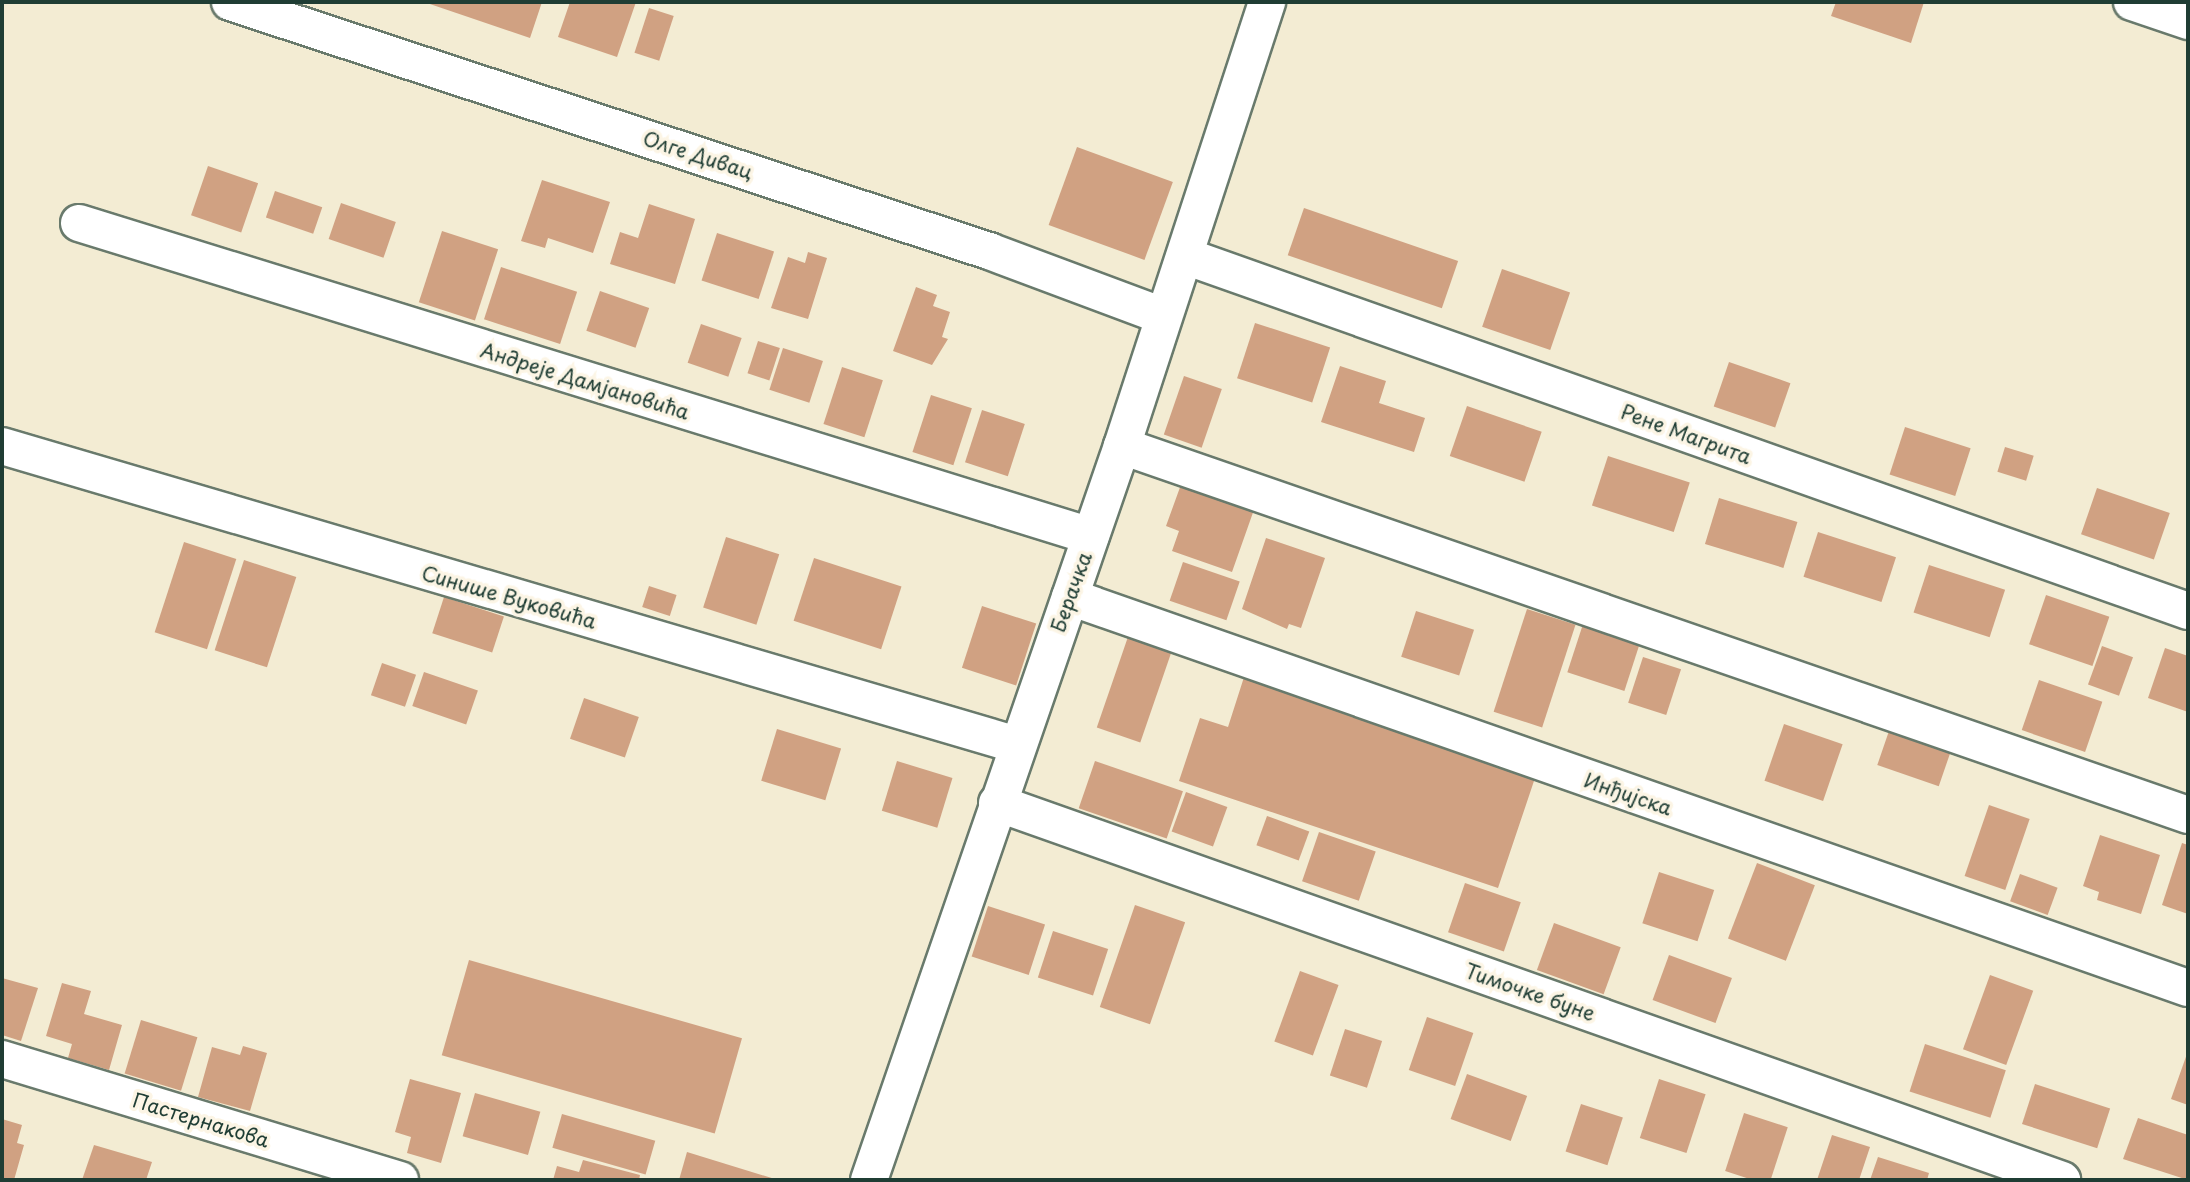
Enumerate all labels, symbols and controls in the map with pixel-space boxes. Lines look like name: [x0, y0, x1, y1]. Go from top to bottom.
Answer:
street label: Олге Дивац: [639, 126, 757, 184]
street label: Андреје Дамјановића: [477, 338, 693, 424]
street label: Рене Магрита: [1617, 399, 1755, 469]
street label: Берачка: [1045, 549, 1097, 635]
street label: Синише Вуковића: [419, 561, 599, 633]
street label: Инђијска: [1581, 768, 1675, 820]
street label: Тимочке буне: [1461, 958, 1599, 1026]
street label: Пастернакова: [130, 1088, 272, 1152]

